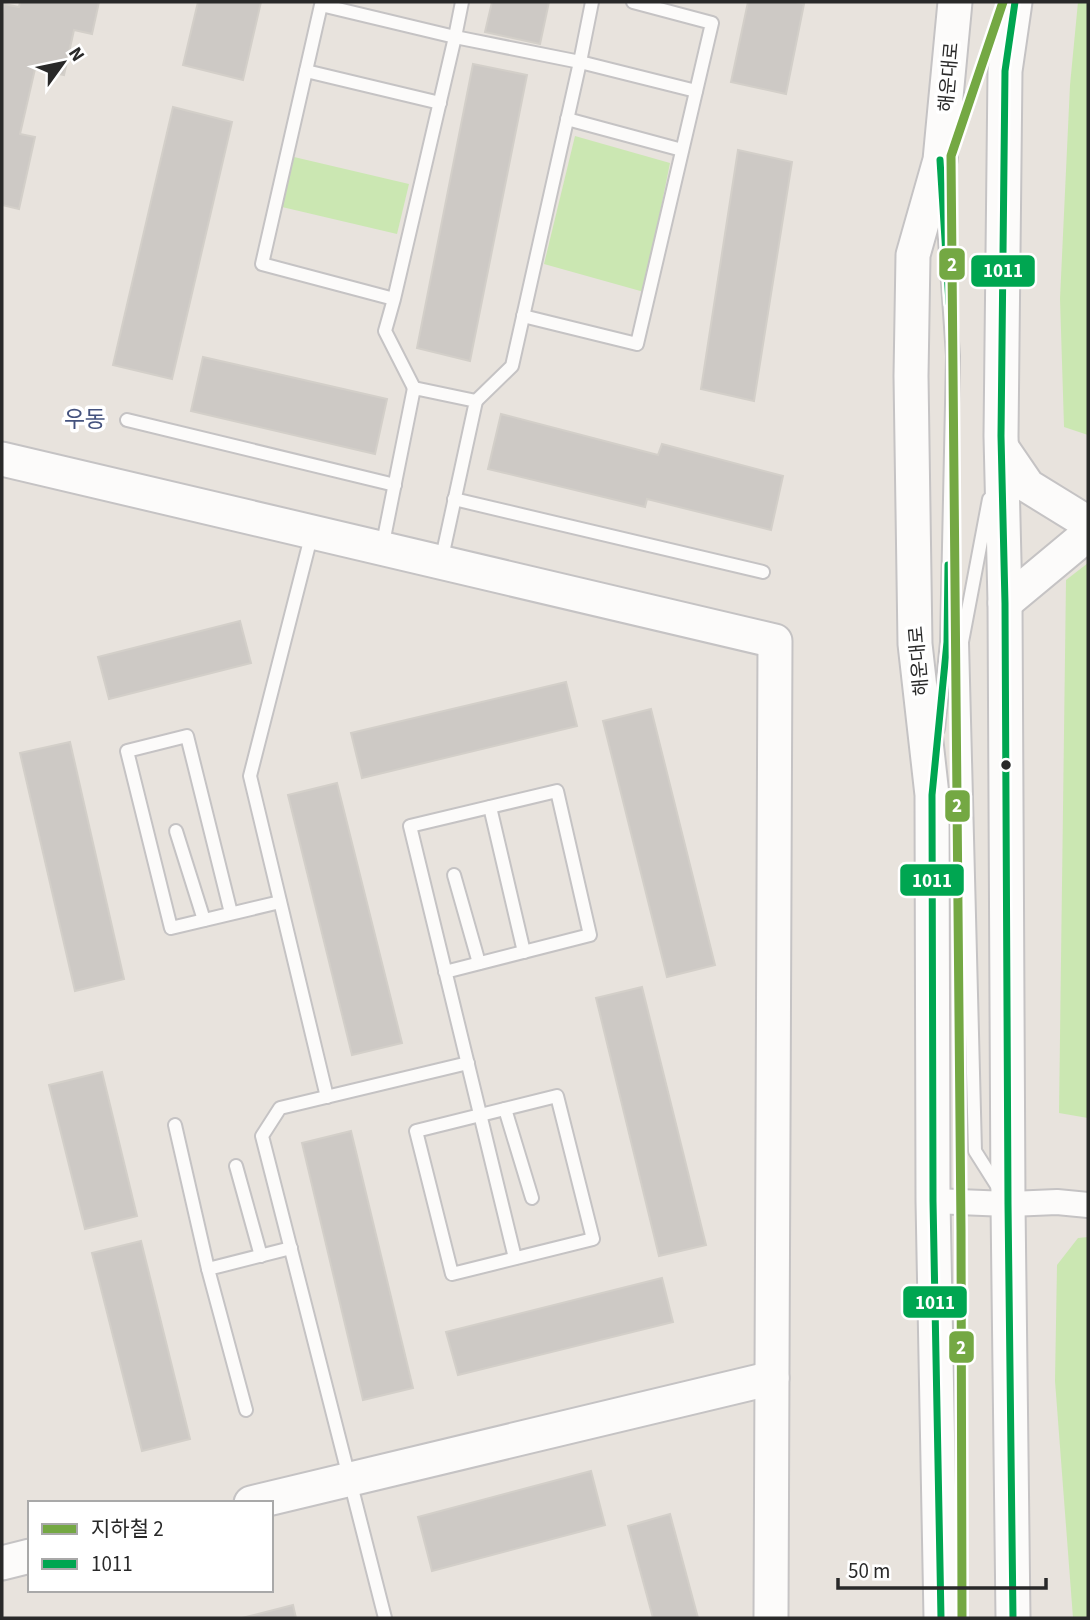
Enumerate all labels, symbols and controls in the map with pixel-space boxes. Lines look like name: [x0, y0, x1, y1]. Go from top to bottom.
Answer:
north arrow: [28, 28, 98, 98]
street label: 해운대로: [933, 41, 966, 113]
text: N: [61, 42, 91, 67]
line badge: 2: [938, 247, 966, 281]
text: 2: [947, 252, 957, 279]
line badge: 1011: [970, 254, 1036, 288]
text: 1011: [983, 258, 1023, 285]
district label: 우동: [64, 403, 106, 436]
street label: 해운대로: [903, 625, 936, 697]
unlabelled marker: [999, 758, 1013, 772]
line badge: 2: [944, 789, 971, 823]
text: 2: [952, 793, 962, 820]
line badge: 1011: [899, 863, 965, 897]
text: 1011: [912, 868, 952, 895]
line badge: 1011: [902, 1285, 968, 1319]
text: 1011: [915, 1290, 955, 1317]
line badge: 2: [948, 1330, 975, 1364]
text: 2: [956, 1335, 966, 1362]
legend: [28, 1501, 273, 1592]
text: 지하철 2: [91, 1514, 164, 1544]
scale bar: [838, 1546, 1046, 1590]
text: 1011: [91, 1549, 133, 1579]
text: 50 m: [848, 1556, 890, 1586]

